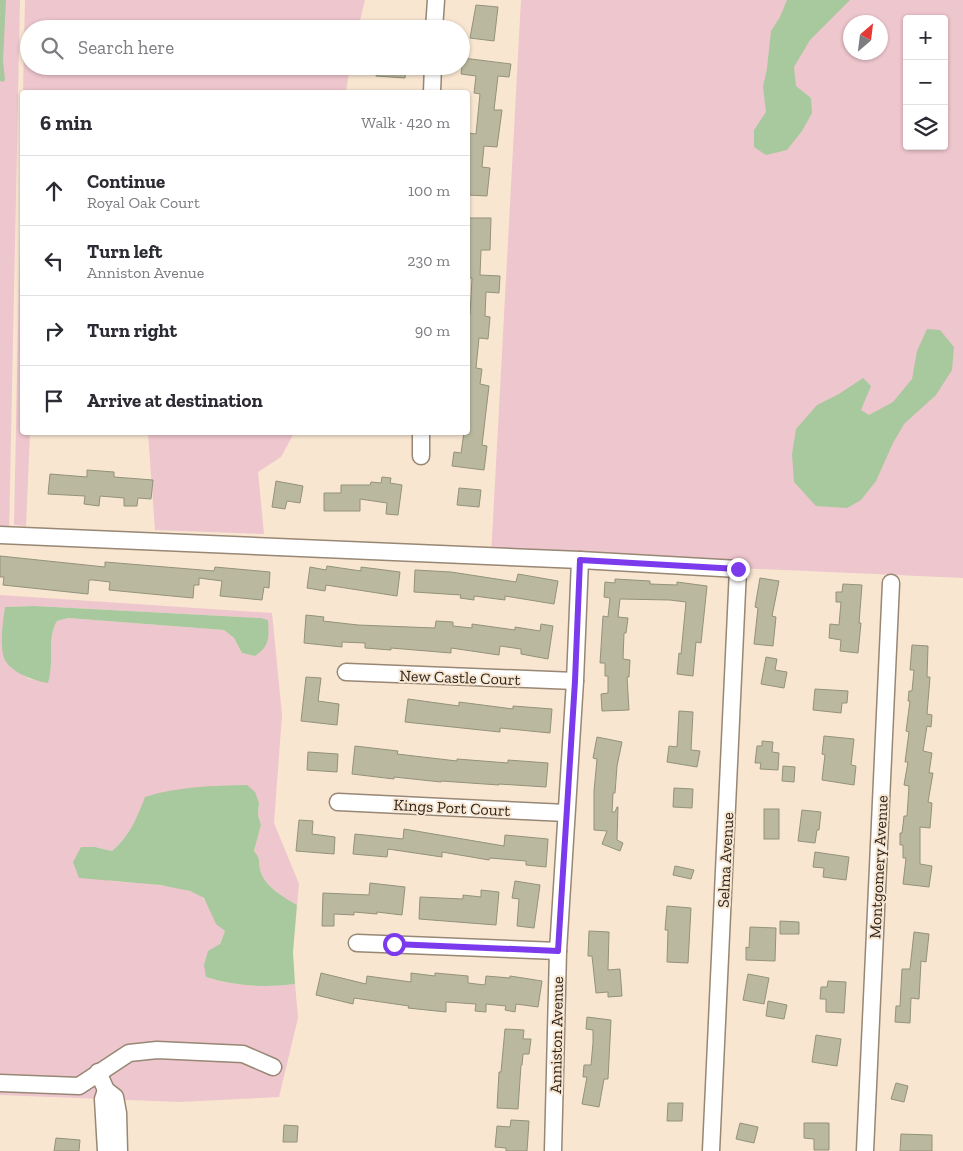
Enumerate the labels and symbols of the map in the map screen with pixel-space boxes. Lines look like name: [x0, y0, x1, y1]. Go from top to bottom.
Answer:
north arrow: [843, 15, 888, 60]
route end: [727, 558, 750, 581]
street label: New Castle Court: [399, 666, 521, 689]
street label: Kings Port Court: [393, 795, 511, 820]
street label: Montgomery Avenue: [865, 795, 892, 939]
street label: Selma Avenue: [714, 812, 737, 908]
route start: [383, 933, 406, 956]
street label: Anniston Avenue: [546, 976, 567, 1094]

